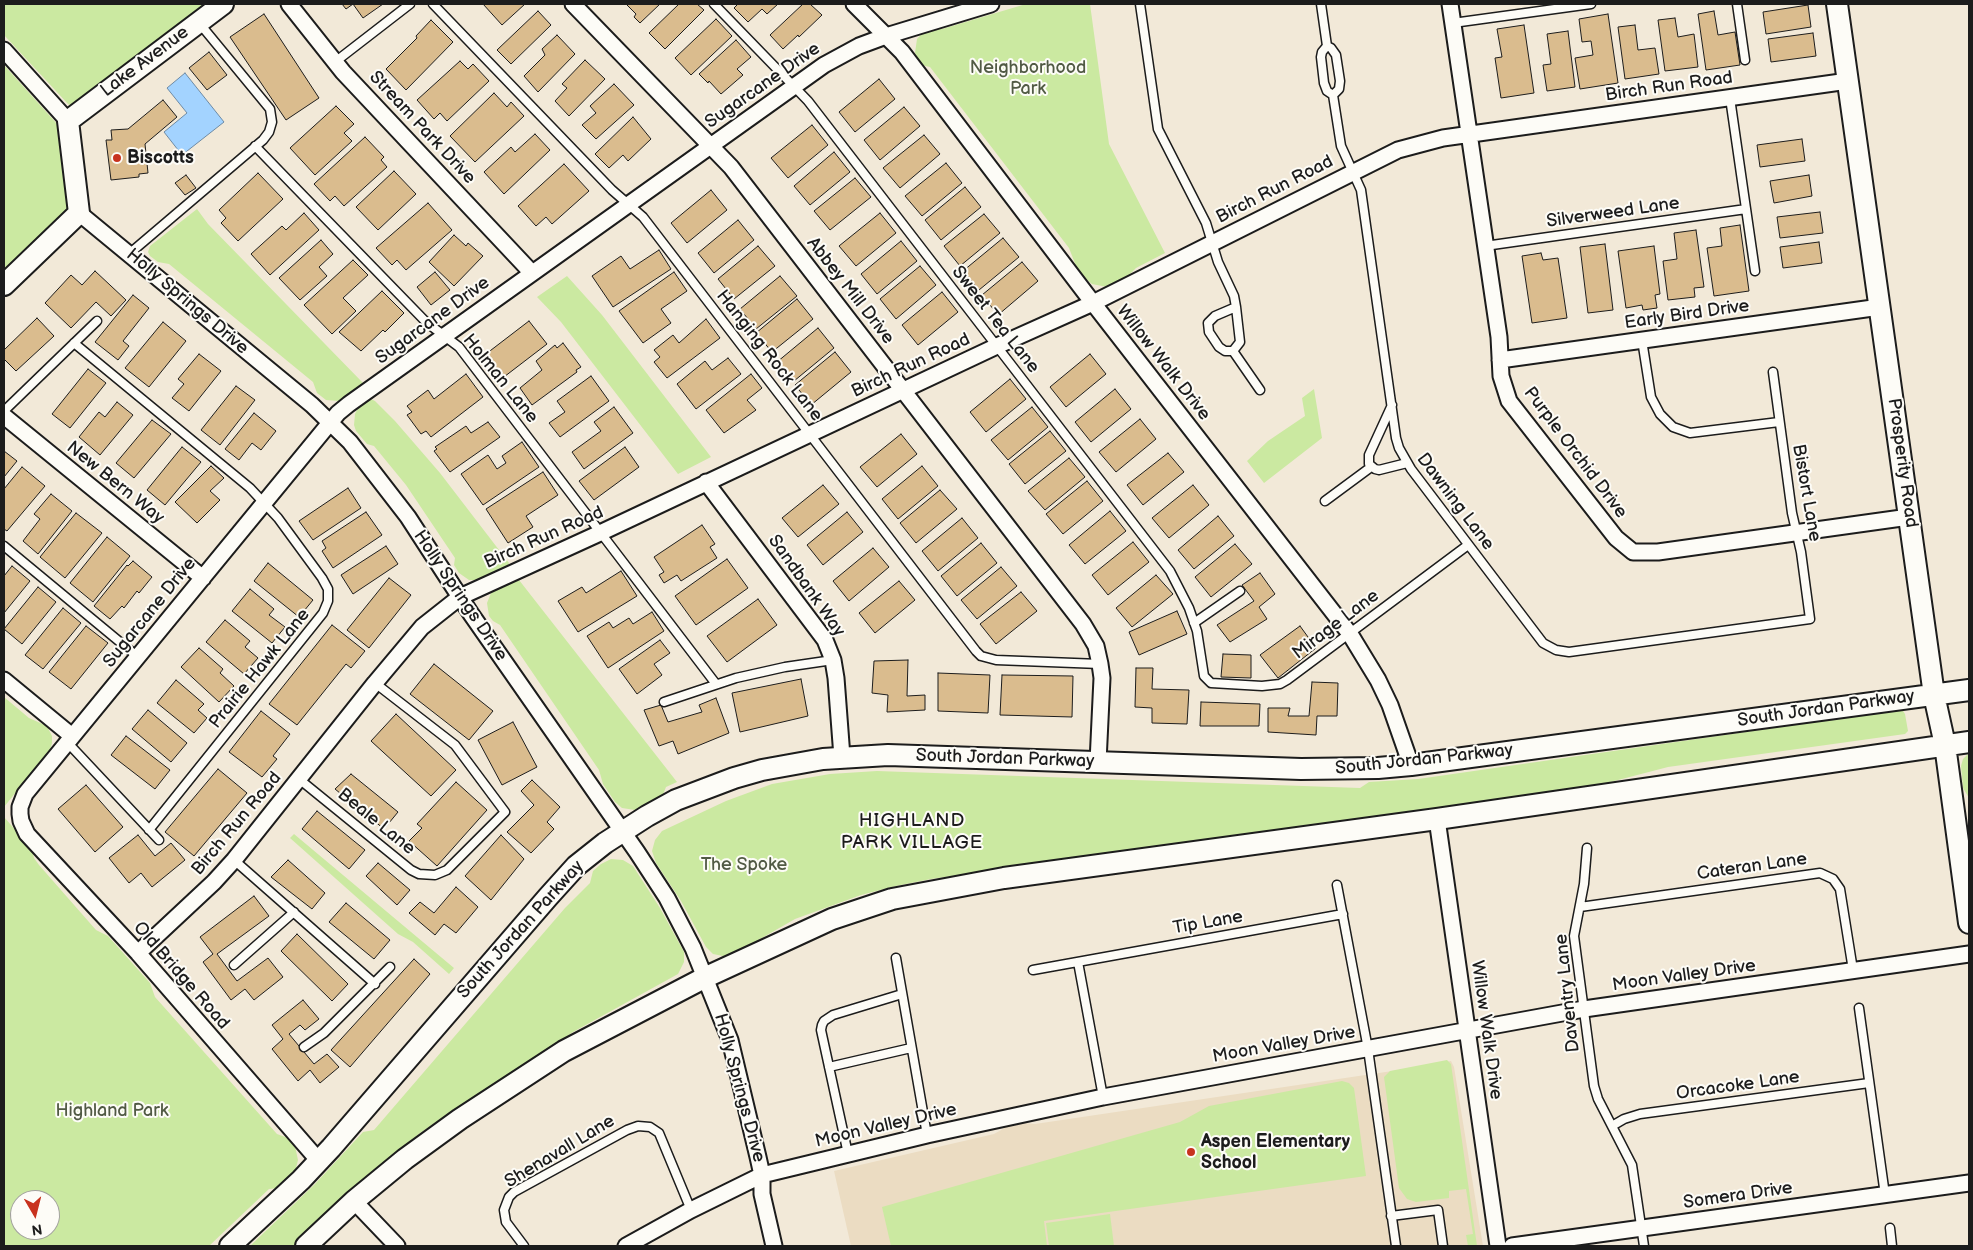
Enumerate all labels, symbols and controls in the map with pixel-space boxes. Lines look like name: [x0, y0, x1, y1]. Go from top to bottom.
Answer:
street label: Lake Avenue: [97, 22, 193, 102]
street label: Sugarcane Drive: [701, 38, 825, 134]
park label: Neighborhood Park: [970, 57, 1086, 100]
street label: Stream Park Drive: [364, 67, 480, 189]
street label: Birch Run Road: [1604, 67, 1734, 107]
place label: Biscotts: [127, 147, 194, 169]
street label: Birch Run Road: [1213, 151, 1337, 229]
marker: Biscotts: [111, 152, 123, 164]
street label: Silverweed Lane: [1545, 193, 1681, 233]
street label: Abbey Mill Drive: [802, 233, 898, 349]
street label: Holly Springs Drive: [121, 245, 253, 359]
street label: Sweet Tea Lane: [946, 262, 1044, 378]
street label: Sugarcane Drive: [372, 272, 494, 370]
street label: Hanging Rock Lane: [711, 286, 827, 426]
street label: Early Bird Drive: [1623, 296, 1751, 334]
street label: Willow Walk Drive: [1111, 301, 1215, 425]
street label: Birch Run Road: [848, 329, 974, 403]
street label: Holman Lane: [458, 330, 542, 428]
street label: Purple Orchid Drive: [1519, 383, 1631, 523]
street label: Prosperity Road: [1882, 397, 1922, 529]
street label: New Bern Way: [62, 437, 168, 529]
street label: Bistort Lane: [1787, 443, 1825, 543]
street label: Dawning Lane: [1412, 449, 1498, 555]
street label: Birch Run Road: [481, 502, 607, 574]
street label: Holly Springs Drive: [408, 527, 512, 665]
street label: Sandbank Way: [763, 531, 849, 641]
street label: Sugarcane Drive: [99, 554, 201, 672]
street label: Mirage Lane: [1288, 585, 1384, 665]
street label: Prairie Hawk Lane: [205, 605, 315, 733]
street label: South Jordan Parkway: [1736, 686, 1916, 732]
street label: South Jordan Parkway: [1334, 740, 1514, 780]
street label: South Jordan Parkway: [915, 745, 1095, 773]
street label: Birch Run Road: [187, 768, 287, 880]
street label: Beale Lane: [333, 784, 419, 860]
district label: HIGHLAND PARK VILLAGE: [839, 810, 985, 854]
street label: Cateran Lane: [1696, 849, 1808, 885]
park label: The Spoke: [701, 854, 787, 876]
street label: South Jordan Parkway: [453, 856, 589, 1004]
street label: Tip Lane: [1171, 906, 1245, 940]
street label: Old Bridge Road: [128, 918, 234, 1034]
street label: Daventry Lane: [1551, 933, 1585, 1053]
street label: Moon Valley Drive: [1611, 955, 1757, 997]
street label: Willow Walk Drive: [1466, 959, 1506, 1101]
street label: Holly Springs Drive: [709, 1011, 769, 1165]
street label: Moon Valley Drive: [1211, 1022, 1357, 1068]
street label: Orcacoke Lane: [1675, 1067, 1801, 1105]
street label: Moon Valley Drive: [813, 1099, 959, 1153]
park label: Highland Park: [55, 1100, 169, 1122]
street label: Shenavall Lane: [501, 1111, 619, 1193]
place label: Aspen Elementary School: [1201, 1131, 1350, 1174]
marker: Aspen Elementary School: [1185, 1146, 1197, 1158]
street label: Somera Drive: [1682, 1178, 1794, 1214]
north arrow: [10, 1190, 60, 1240]
text: N: [31, 1220, 43, 1239]

